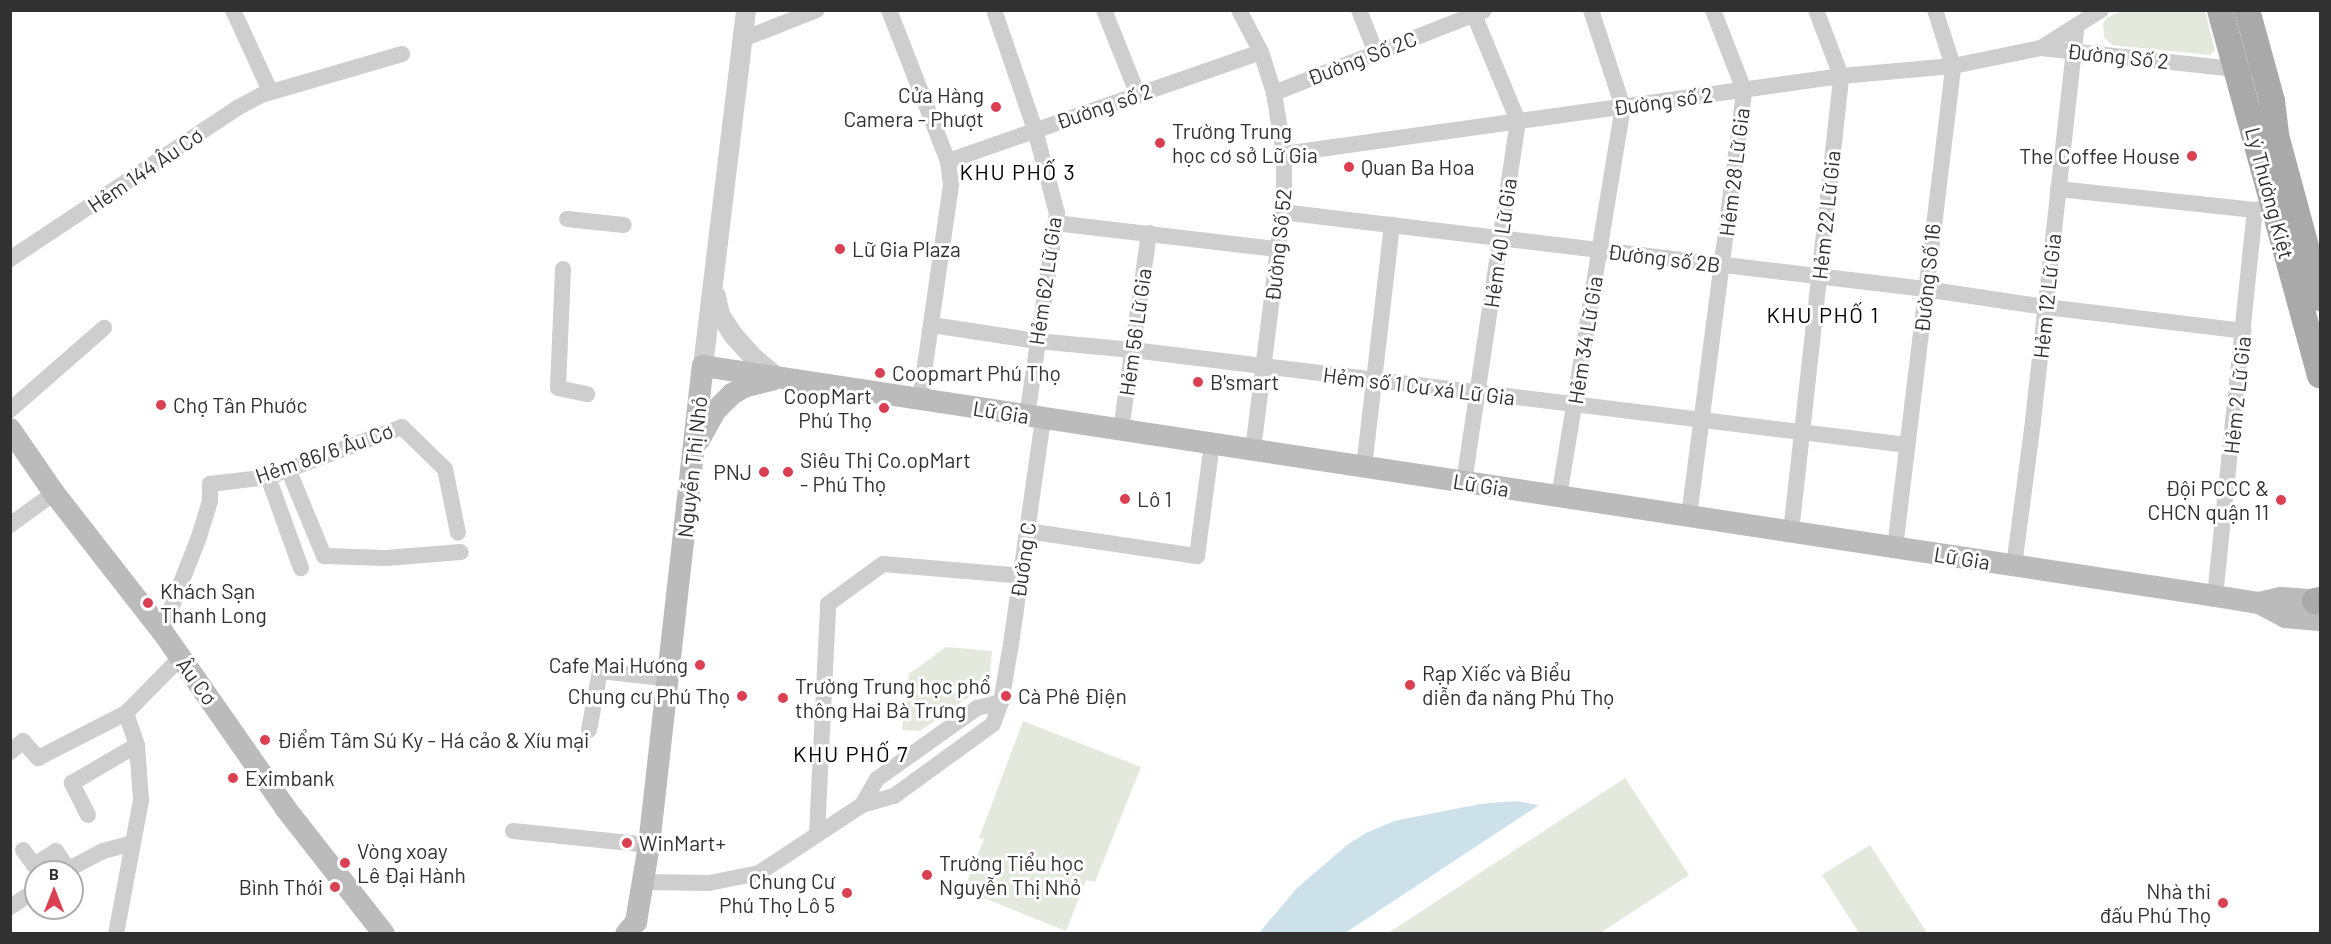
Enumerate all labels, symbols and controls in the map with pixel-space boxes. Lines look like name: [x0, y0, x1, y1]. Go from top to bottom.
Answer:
street label: Đường Số 2C: [1304, 26, 1420, 90]
street label: Đường Số 2: [2066, 38, 2170, 74]
street label: Đường số 2: [1053, 78, 1155, 134]
place label: Cửa Hàng Camera - Phượt: [843, 82, 984, 132]
street label: Đường số 2: [1612, 82, 1714, 120]
marker: Cửa Hàng Camera - Phượt: [989, 100, 1003, 114]
street label: Hẻm 28 Lữ Gia: [1714, 106, 1754, 238]
place label: Trường Trung học cơ sở Lữ Gia: [1172, 118, 1318, 168]
street label: Hẻm 144 Âu Cơ: [83, 122, 207, 218]
street label: Lý Thường Kiệt: [2240, 125, 2300, 261]
marker: Trường Trung học cơ sở Lữ Gia: [1153, 136, 1167, 150]
place label: The Coffee House: [2019, 143, 2180, 169]
street label: Hẻm 22 Lữ Gia: [1807, 149, 1845, 281]
marker: The Coffee House: [2185, 149, 2199, 163]
place label: Quan Ba Hoa: [1361, 154, 1474, 180]
district label: KHU PHỐ 3: [960, 159, 1076, 185]
marker: Quan Ba Hoa: [1342, 160, 1356, 174]
street label: Hẻm 40 Lữ Gia: [1478, 177, 1522, 309]
street label: Đường Số 52: [1260, 187, 1296, 303]
street label: Hẻm 62 Lữ Gia: [1024, 215, 1066, 347]
street label: Đường Số 16: [1909, 222, 1945, 334]
street label: Hẻm 12 Lữ Gia: [2028, 232, 2066, 360]
place label: Lữ Gia Plaza: [852, 236, 961, 262]
street label: Đường số 2B: [1606, 239, 1722, 277]
marker: Lữ Gia Plaza: [833, 242, 847, 256]
street label: Hẻm 56 Lữ Gia: [1114, 267, 1156, 397]
street label: Hẻm 34 Lữ Gia: [1562, 274, 1608, 406]
district label: KHU PHỐ 1: [1766, 302, 1880, 328]
street label: Hẻm 2 Lữ Gia: [2218, 335, 2256, 455]
place label: Coopmart Phú Thọ: [892, 360, 1061, 386]
street label: Hẻm số 1 Cư xá Lữ Gia: [1322, 362, 1516, 410]
marker: Coopmart Phú Thọ: [873, 366, 887, 380]
place label: B'smart: [1210, 369, 1279, 395]
marker: B'smart: [1191, 375, 1205, 389]
place label: CoopMart Phú Thọ: [783, 383, 872, 433]
place label: Chợ Tân Phước: [173, 392, 307, 418]
street label: Nguyễn Thị Nhỏ: [672, 395, 712, 539]
street label: Lữ Gia: [971, 395, 1031, 429]
marker: Chợ Tân Phước: [154, 398, 168, 412]
marker: CoopMart Phú Thọ: [877, 401, 891, 415]
street label: Hẻm 86/6 Âu Cơ: [252, 418, 396, 488]
place label: Siêu Thị Co.opMart - Phú Thọ: [800, 447, 971, 497]
place label: PNJ: [713, 459, 752, 485]
marker: PNJ: [757, 465, 771, 479]
marker: Siêu Thị Co.opMart - Phú Thọ: [781, 465, 795, 479]
street label: Lữ Gia: [1451, 468, 1511, 502]
place label: Đội PCCC & CHCN quận 11: [2148, 475, 2269, 525]
place label: Lô 1: [1137, 486, 1172, 512]
marker: Lô 1: [1118, 492, 1132, 506]
marker: Đội PCCC & CHCN quận 11: [2274, 493, 2288, 507]
street label: Đường C: [1005, 521, 1041, 599]
street label: Lữ Gia: [1932, 541, 1992, 575]
place label: Khách Sạn Thanh Long: [160, 578, 267, 628]
marker: Khách Sạn Thanh Long: [141, 596, 155, 610]
street label: Âu Cơ: [171, 652, 223, 710]
place label: Cafe Mai Hương: [549, 652, 688, 678]
marker: Cafe Mai Hương: [693, 658, 707, 672]
place label: Rạp Xiếc và Biểu diễn đa năng Phú Thọ: [1422, 660, 1614, 710]
place label: Trường Trung học phổ thông Hai Bà Trưng: [795, 673, 991, 723]
marker: Rạp Xiếc và Biểu diễn đa năng Phú Thọ: [1403, 678, 1417, 692]
place label: Chung cư Phú Thọ: [568, 683, 730, 709]
place label: Cà Phê Điện: [1018, 683, 1127, 709]
marker: Chung cư Phú Thọ: [735, 689, 749, 703]
marker: Cà Phê Điện: [999, 689, 1013, 703]
marker: Trường Trung học phổ thông Hai Bà Trưng: [776, 691, 790, 705]
place label: Điểm Tâm Sú Ky - Há cảo & Xíu mại: [277, 727, 589, 753]
marker: Điểm Tâm Sú Ky - Há cảo & Xíu mại: [258, 733, 272, 747]
district label: KHU PHỐ 7: [793, 741, 909, 767]
place label: Eximbank: [245, 765, 334, 791]
marker: Eximbank: [226, 771, 240, 785]
place label: WinMart+: [639, 830, 726, 856]
marker: WinMart+: [620, 836, 634, 850]
place label: Vòng xoay Lê Đại Hành: [357, 838, 466, 888]
place label: Trường Tiểu học Nguyễn Thị Nhỏ: [939, 850, 1084, 900]
marker: Vòng xoay Lê Đại Hành: [338, 856, 352, 870]
north arrow: [24, 860, 84, 920]
text: B: [49, 864, 59, 883]
place label: Chung Cư Phú Thọ Lô 5: [719, 868, 835, 918]
marker: Trường Tiểu học Nguyễn Thị Nhỏ: [920, 868, 934, 882]
place label: Bình Thới: [239, 874, 323, 900]
place label: Nhà thi đấu Phú Thọ: [2100, 878, 2211, 928]
marker: Bình Thới: [328, 880, 342, 894]
marker: Chung Cư Phú Thọ Lô 5: [840, 886, 854, 900]
marker: Nhà thi đấu Phú Thọ: [2216, 896, 2230, 910]

